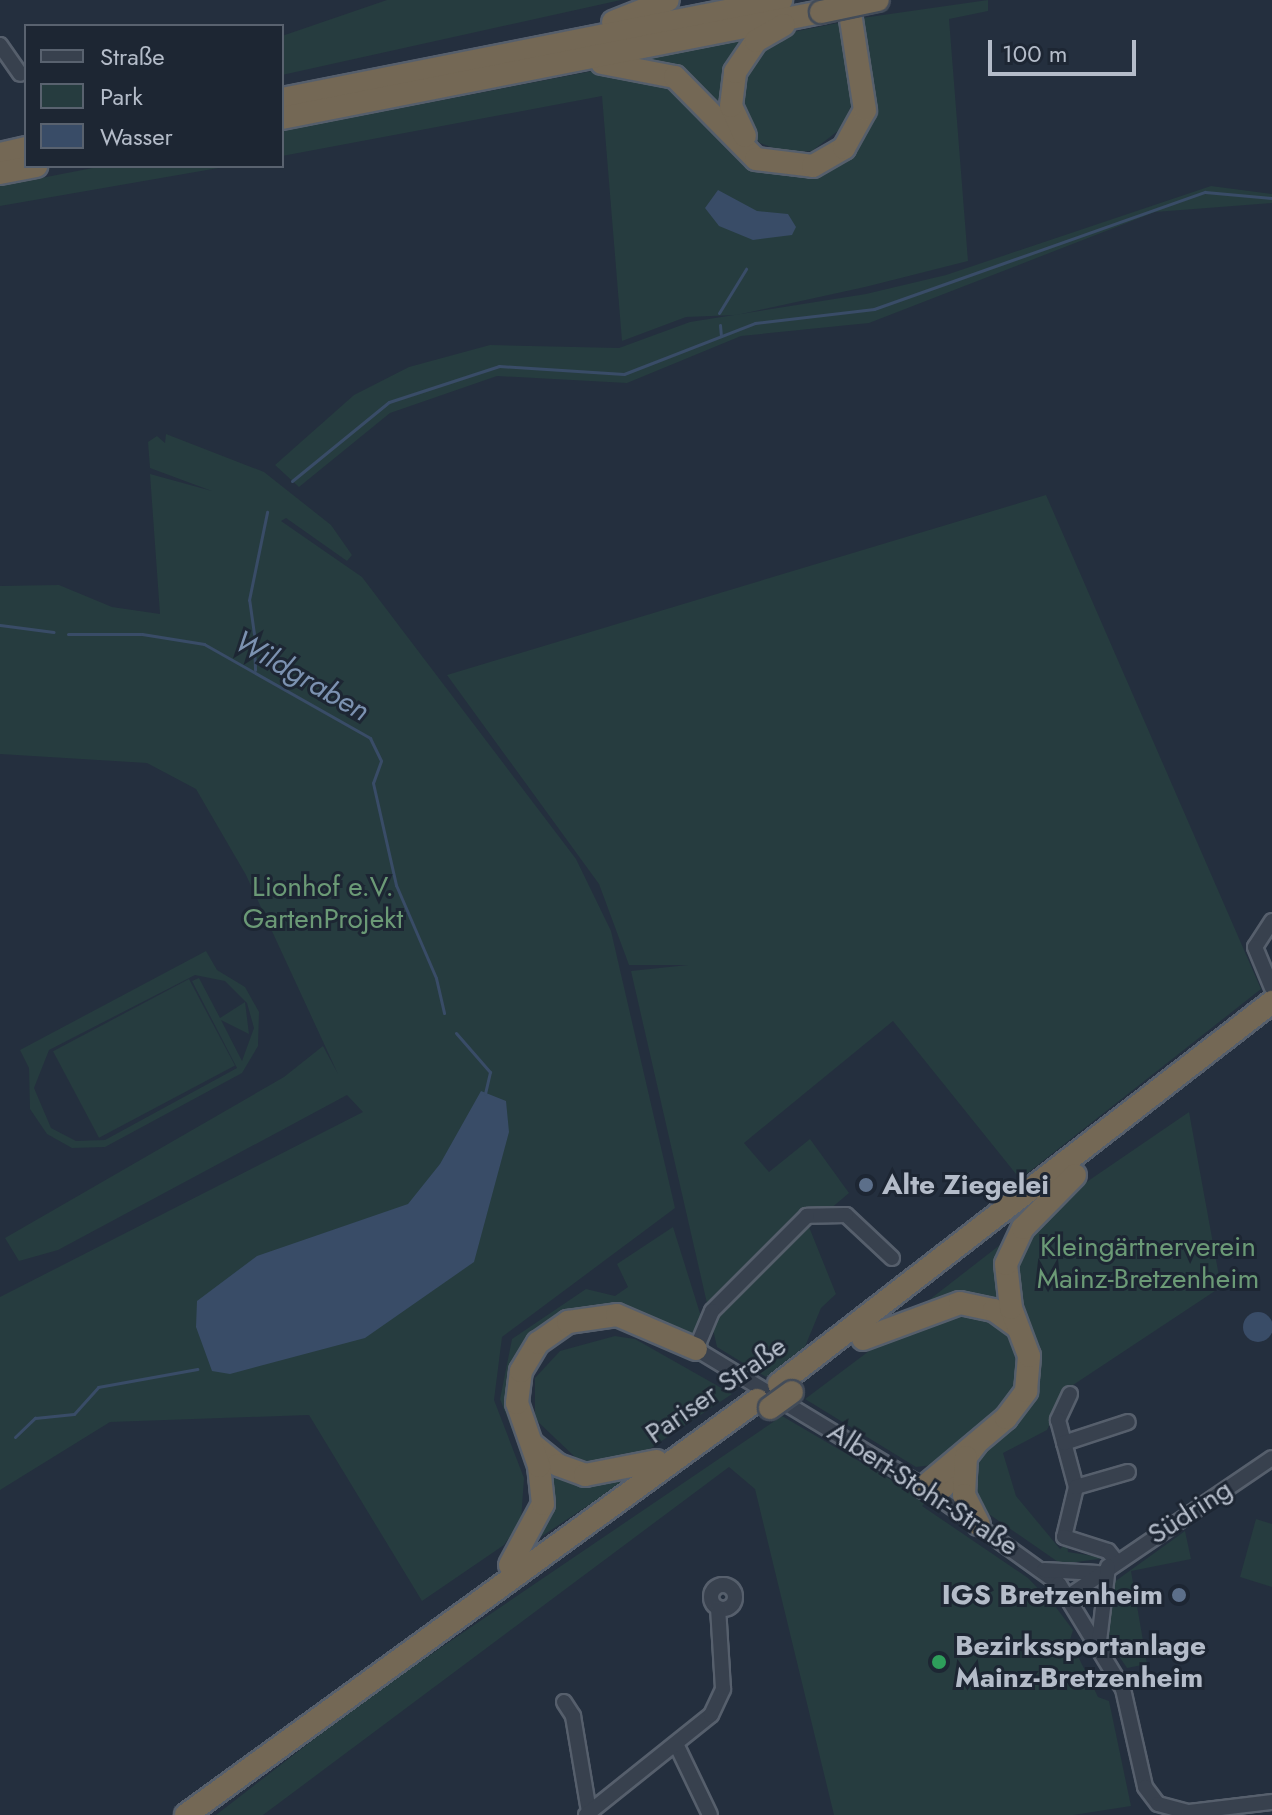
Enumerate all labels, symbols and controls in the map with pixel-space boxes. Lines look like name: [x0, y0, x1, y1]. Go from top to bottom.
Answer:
legend: [24, 24, 284, 168]
scale bar: [992, 24, 1140, 74]
text: 100 m: [1002, 36, 1068, 71]
text: Straße: [100, 39, 165, 74]
text: Park: [100, 79, 143, 114]
text: Wasser: [100, 119, 173, 154]
water label: Wildgraben: [228, 623, 376, 729]
park label: Lionhof e.V. GartenProjekt: [243, 870, 403, 936]
place label: Alte Ziegelei: [882, 1168, 1049, 1202]
marker: Alte Ziegelei: [857, 1176, 875, 1194]
park label: Kleingärtnerverein Mainz-Bretzenheim: [1037, 1230, 1259, 1296]
street label: Pariser Straße: [639, 1329, 793, 1451]
street label: Albert-Stohr-Straße: [821, 1415, 1025, 1563]
street label: Südring: [1142, 1472, 1238, 1552]
place label: IGS Bretzenheim: [942, 1578, 1163, 1612]
marker: IGS Bretzenheim: [1170, 1586, 1188, 1604]
place label: Bezirkssportanlage Mainz-Bretzenheim: [955, 1629, 1206, 1695]
marker: Bezirkssportanlage Mainz-Bretzenheim: [930, 1653, 948, 1671]

